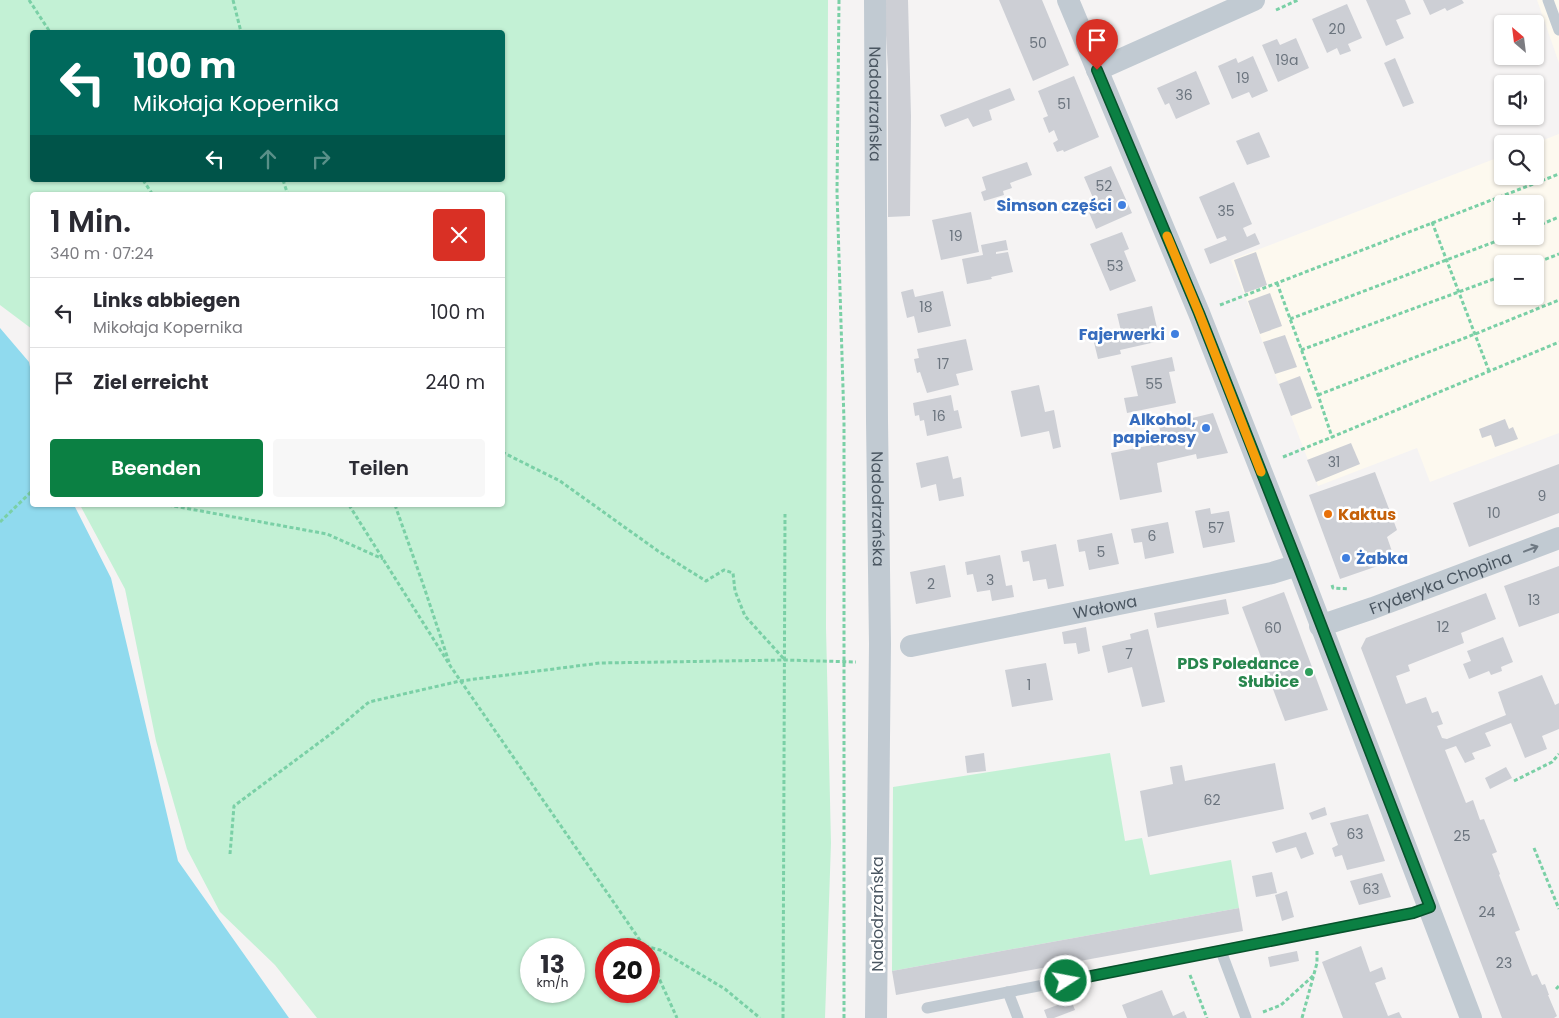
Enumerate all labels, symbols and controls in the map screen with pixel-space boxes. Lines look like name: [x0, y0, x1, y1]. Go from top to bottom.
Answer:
north arrow: [1494, 15, 1544, 65]
map controls: [1494, 15, 1544, 305]
pin: [1076, 19, 1118, 70]
house number: 20: [1329, 19, 1345, 39]
icon: arrive: [1083, 26, 1111, 54]
house number: 50: [1029, 33, 1047, 53]
text: 100 m: [133, 41, 236, 90]
street label: Nadodrzańska: [864, 46, 887, 162]
icon: left: [50, 50, 115, 115]
house number: 19a: [1276, 50, 1298, 70]
house number: 19: [1236, 68, 1250, 88]
button: sound: [1494, 75, 1544, 125]
house number: 36: [1175, 85, 1193, 105]
text: Mikołaja Kopernika: [133, 88, 339, 119]
house number: 51: [1057, 94, 1071, 114]
button: search: [1494, 135, 1544, 185]
icon: left: [201, 145, 229, 173]
icon: ahead: [254, 145, 282, 173]
icon: right: [307, 145, 335, 173]
house number: 52: [1096, 176, 1112, 196]
place label: Simson części: [996, 194, 1112, 217]
button: +: [1494, 195, 1544, 245]
marker: Simson części: [1116, 199, 1128, 211]
text: 1 Min.: [50, 200, 131, 243]
house number: 35: [1217, 201, 1235, 221]
button: close: [433, 209, 485, 261]
house number: 19: [949, 226, 963, 246]
text: 340 m · 07:24: [50, 242, 154, 265]
button: −: [1494, 255, 1544, 305]
house number: 53: [1106, 256, 1124, 276]
text: Links abbiegen: [93, 287, 240, 314]
house number: 18: [919, 297, 933, 317]
icon: left: [50, 299, 78, 327]
text: 100 m: [430, 299, 485, 326]
text: Mikołaja Kopernika: [93, 316, 243, 339]
place label: Fajerwerki: [1079, 323, 1165, 346]
marker: Fajerwerki: [1169, 328, 1181, 340]
house number: 17: [937, 354, 949, 374]
icon: arrive: [50, 369, 78, 397]
text: Ziel erreicht: [93, 369, 209, 396]
text: 240 m: [426, 369, 485, 396]
house number: 55: [1145, 374, 1163, 394]
house number: 16: [932, 406, 946, 426]
place label: Alkohol, papierosy: [1113, 408, 1197, 449]
marker: Alkohol, papierosy: [1200, 422, 1212, 434]
button: Beenden: [50, 439, 263, 497]
button: Teilen: [273, 439, 485, 497]
street label: Nadodrzańska: [866, 451, 890, 567]
house number: 31: [1328, 452, 1340, 472]
house number: 9: [1538, 486, 1546, 506]
place label: Kaktus: [1338, 503, 1396, 526]
house number: 10: [1487, 503, 1501, 523]
marker: Kaktus: [1322, 508, 1334, 520]
house number: 57: [1208, 518, 1225, 538]
house number: 6: [1148, 526, 1157, 546]
house number: 5: [1097, 542, 1105, 562]
one-way arrow: [1522, 544, 1538, 553]
street label: Fryderyka Chopina: [1366, 545, 1515, 620]
place label: Żabka: [1356, 547, 1408, 570]
marker: Żabka: [1340, 552, 1352, 564]
house number: 3: [986, 570, 994, 590]
house number: 2: [927, 574, 935, 594]
street label: Wałowa: [1071, 589, 1139, 624]
house number: 13: [1528, 590, 1540, 610]
house number: 12: [1437, 617, 1449, 637]
house number: 60: [1264, 618, 1282, 638]
house number: 7: [1125, 644, 1133, 664]
place label: PDS Poledance Słubice: [1177, 652, 1299, 693]
marker: PDS Poledance Słubice: [1303, 666, 1315, 678]
house number: 1: [1027, 675, 1031, 695]
house number: 62: [1204, 790, 1220, 810]
house number: 63: [1346, 824, 1364, 844]
house number: 25: [1454, 826, 1470, 846]
street label: Nadodrzańska: [866, 856, 889, 972]
house number: 63: [1362, 879, 1380, 899]
house number: 24: [1479, 902, 1496, 922]
speed limit sign: 20: [595, 938, 660, 1003]
text: 13: [540, 947, 565, 982]
house number: 23: [1496, 953, 1512, 973]
position arrow: [1039, 954, 1091, 1006]
text: km/h: [537, 974, 568, 991]

